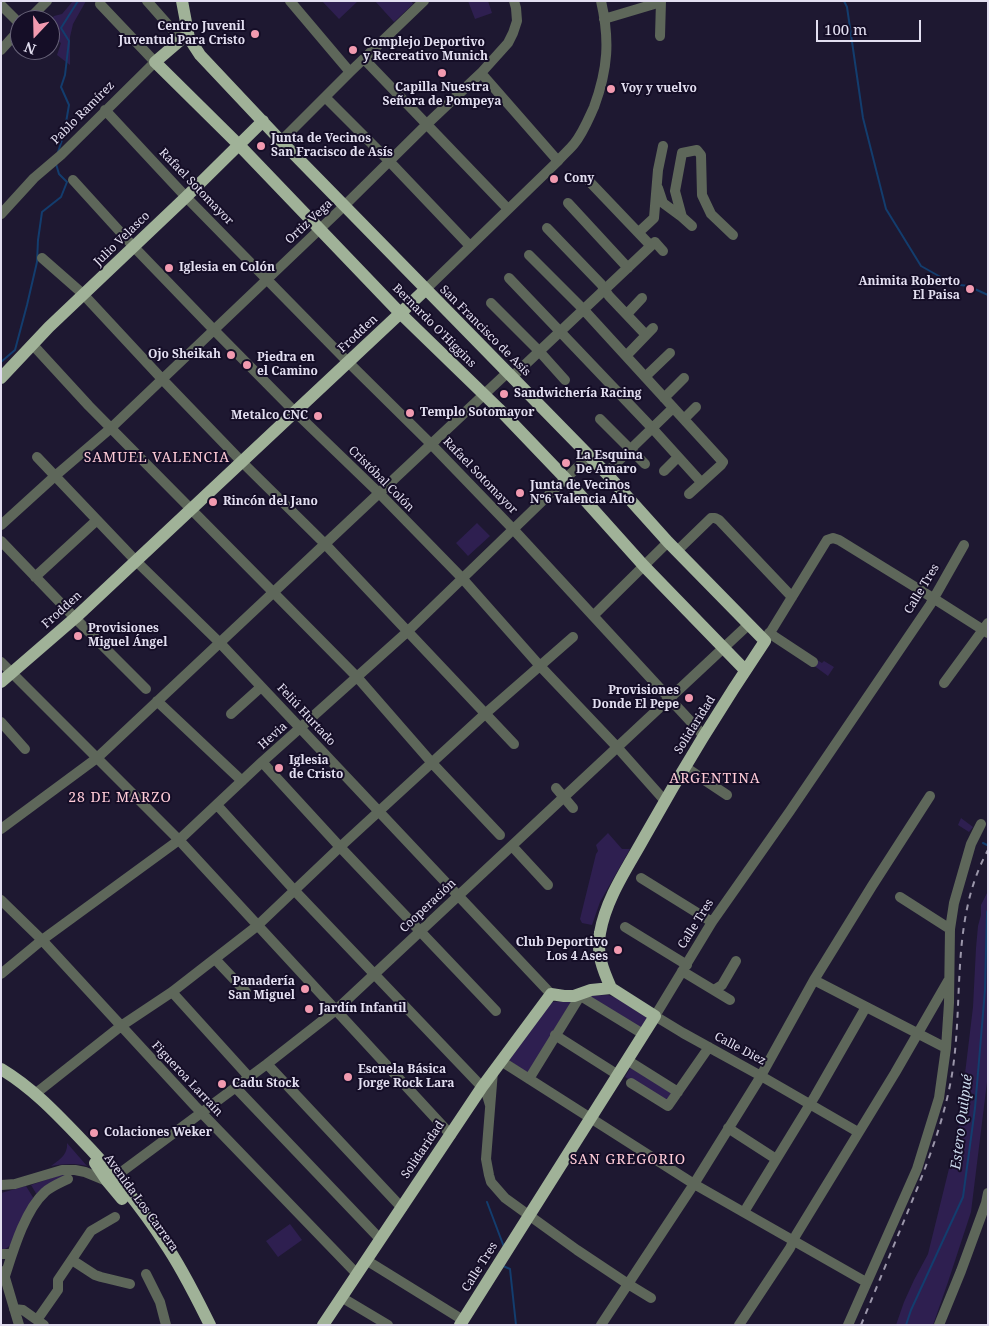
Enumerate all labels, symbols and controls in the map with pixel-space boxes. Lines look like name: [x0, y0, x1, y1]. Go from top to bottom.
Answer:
north arrow: [10, 10, 60, 60]
scale bar: [819, 10, 924, 42]
text: 100 m: [824, 19, 867, 39]
place label: Centro Juvenil Juventud Para Cristo: [119, 20, 245, 48]
marker: Centro Juvenil Juventud Para Cristo: [249, 28, 261, 40]
place label: Complejo Deportivo y Recreativo Munich: [363, 36, 488, 64]
text: N: [21, 38, 38, 59]
marker: Complejo Deportivo y Recreativo Munich: [347, 44, 359, 56]
marker: Capilla Nuestra Señora de Pompeya: [436, 67, 448, 79]
street label: Pablo Ramírez: [49, 79, 117, 147]
place label: Capilla Nuestra Señora de Pompeya: [383, 81, 501, 109]
place label: Voy y vuelvo: [621, 82, 697, 96]
marker: Voy y vuelvo: [605, 83, 617, 95]
place label: Junta de Vecinos San Fracisco de Asís: [271, 132, 393, 160]
marker: Junta de Vecinos San Fracisco de Asís: [255, 140, 267, 152]
street label: Rafael Sotomayor: [156, 146, 236, 228]
place label: Cony: [564, 172, 594, 186]
marker: Cony: [548, 173, 560, 185]
street label: Ortiz Vega: [283, 197, 335, 247]
street label: Julio Velasco: [91, 209, 153, 269]
place label: Iglesia en Colón: [179, 261, 275, 275]
marker: Iglesia en Colón: [163, 262, 175, 274]
place label: Animita Roberto El Paisa: [858, 275, 960, 303]
street label: Bernardo O'Higgins: [389, 281, 479, 371]
street label: San Francisco de Asís: [437, 283, 533, 379]
marker: Animita Roberto El Paisa: [964, 283, 976, 295]
street label: Frodden: [335, 312, 381, 356]
place label: Ojo Sheikah: [148, 348, 221, 362]
marker: Ojo Sheikah: [225, 349, 237, 361]
place label: Piedra en el Camino: [257, 351, 318, 379]
marker: Piedra en el Camino: [241, 359, 253, 371]
place label: Sandwichería Racing: [514, 387, 641, 401]
marker: Sandwichería Racing: [498, 388, 510, 400]
place label: Templo Sotomayor: [420, 406, 534, 420]
marker: Templo Sotomayor: [404, 407, 416, 419]
place label: Metalco CNC: [231, 409, 308, 423]
marker: Metalco CNC: [312, 410, 324, 422]
street label: Rafael Sotomayor: [440, 435, 520, 517]
street label: Cristóbal Colón: [345, 443, 417, 515]
place label: La Esquina De Amaro: [576, 449, 643, 477]
district label: SAMUEL VALENCIA: [82, 450, 232, 466]
marker: La Esquina De Amaro: [560, 457, 572, 469]
place label: Junta de Vecinos Nº6 Valencia Alto: [530, 479, 635, 507]
marker: Junta de Vecinos Nº6 Valencia Alto: [514, 487, 526, 499]
place label: Rincón del Jano: [223, 495, 318, 509]
marker: Rincón del Jano: [207, 496, 219, 508]
street label: Calle Tres: [901, 561, 943, 617]
street label: Frodden: [39, 588, 85, 632]
place label: Provisiones Miguel Ángel: [88, 622, 167, 650]
marker: Provisiones Miguel Ángel: [72, 630, 84, 642]
street label: Feliú Hurtado: [274, 681, 338, 749]
place label: Provisiones Donde El Pepe: [592, 684, 679, 712]
marker: Provisiones Donde El Pepe: [683, 692, 695, 704]
street label: Solidaridad: [671, 693, 719, 757]
street label: Hevia: [256, 719, 290, 753]
place label: Iglesia de Cristo: [289, 754, 343, 782]
marker: Iglesia de Cristo: [273, 762, 285, 774]
district label: ARGENTINA: [668, 771, 762, 787]
district label: 28 DE MARZO: [67, 790, 173, 806]
street label: Cooperación: [397, 876, 459, 936]
street label: Calle Tres: [675, 896, 717, 952]
place label: Club Deportivo Los 4 Ases: [516, 936, 608, 964]
marker: Club Deportivo Los 4 Ases: [612, 944, 624, 956]
place label: Panadería San Miguel: [228, 975, 295, 1003]
marker: Panadería San Miguel: [299, 983, 311, 995]
place label: Jardín Infantil: [319, 1002, 407, 1016]
marker: Jardín Infantil: [303, 1003, 315, 1015]
street label: Calle Diez: [712, 1029, 768, 1069]
street label: Figueroa Larraín: [148, 1038, 226, 1120]
place label: Escuela Básica Jorge Rock Lara: [358, 1063, 454, 1091]
marker: Escuela Básica Jorge Rock Lara: [342, 1071, 354, 1083]
water label: Estero Quilpué: [948, 1073, 976, 1171]
place label: Cadu Stock: [232, 1077, 299, 1091]
marker: Cadu Stock: [216, 1078, 228, 1090]
street label: Solidaridad: [399, 1119, 447, 1181]
place label: Colaciones Weker: [104, 1126, 212, 1140]
marker: Colaciones Weker: [88, 1127, 100, 1139]
street label: Avenida Los Carrera: [101, 1151, 181, 1255]
district label: SAN GREGORIO: [568, 1152, 688, 1168]
street label: Calle Tres: [459, 1239, 501, 1295]

